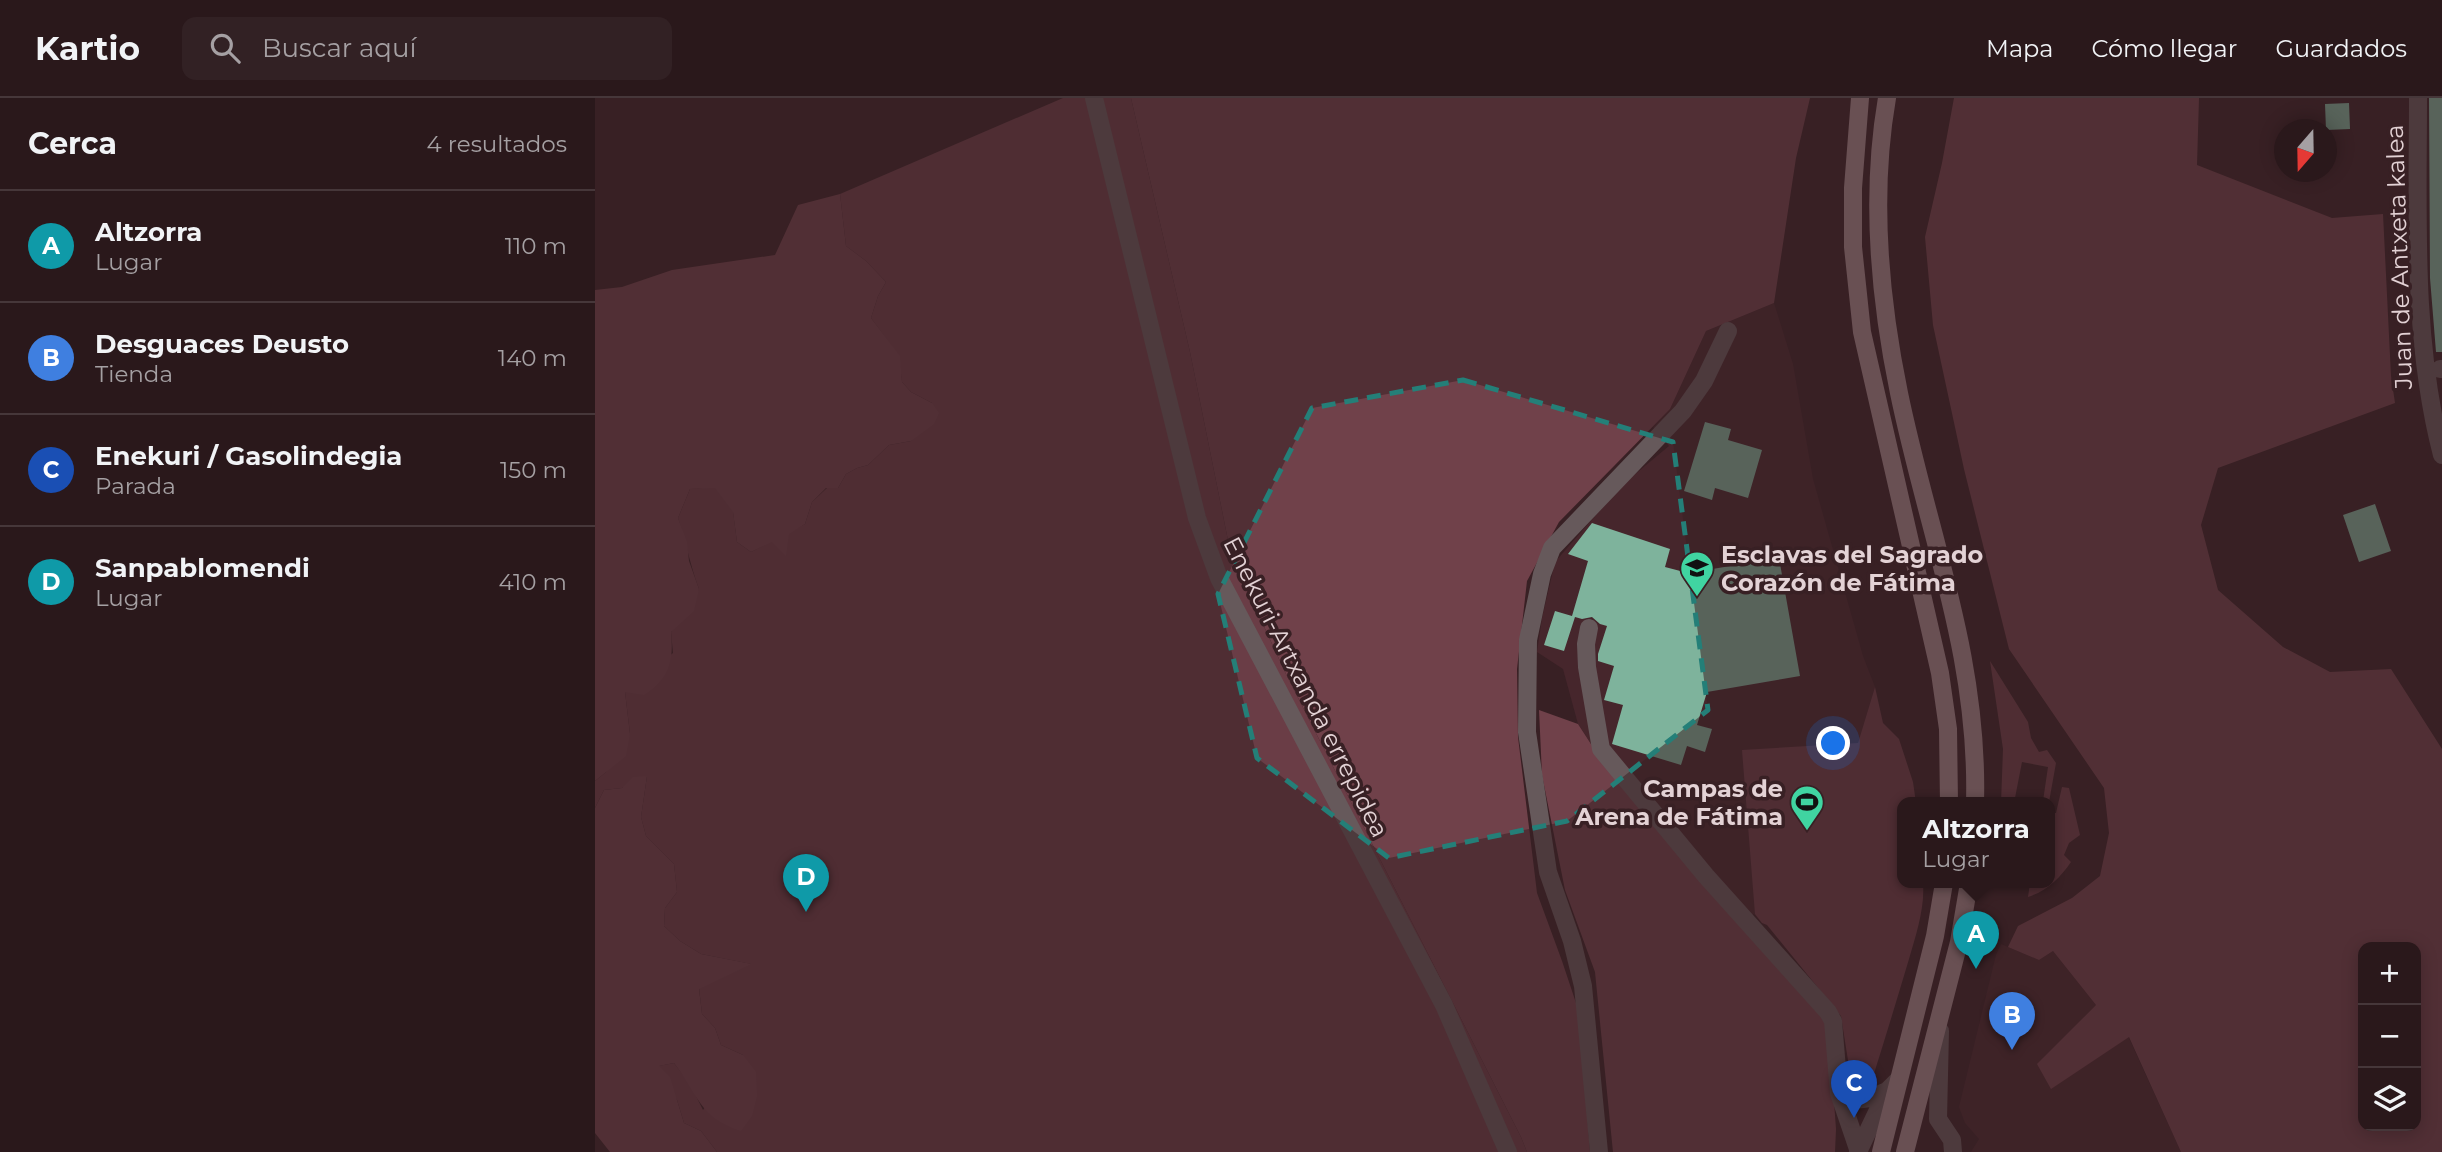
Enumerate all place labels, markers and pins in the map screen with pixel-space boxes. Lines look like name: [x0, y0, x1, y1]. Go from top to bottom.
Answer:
place label: Esclavas del Sagrado Corazón de Fátima: [1721, 540, 1983, 597]
school or university icon: Esclavas del Sagrado Corazón de Fátima: [1678, 549, 1716, 598]
place label: Campas de Arena de Fátima: [1574, 774, 1783, 831]
sports icon: Campas de Arena de Fátima: [1788, 783, 1826, 832]
pin: D: [783, 854, 829, 912]
pin: A: [1953, 911, 1999, 969]
pin: B: [1989, 992, 2035, 1050]
pin: C: [1831, 1060, 1877, 1118]

